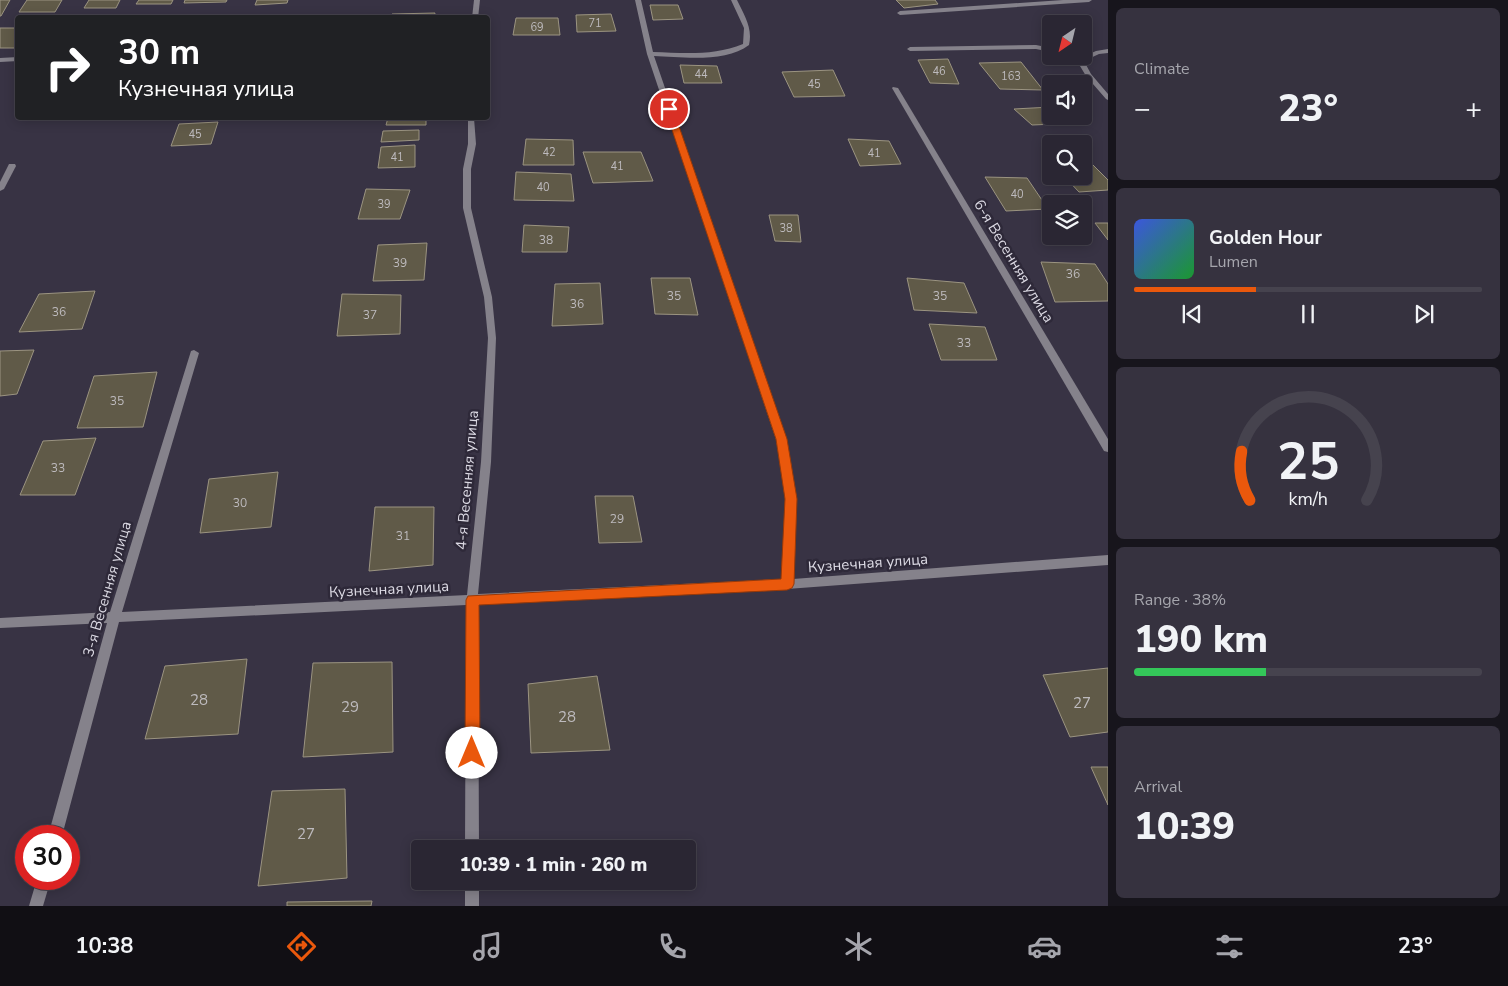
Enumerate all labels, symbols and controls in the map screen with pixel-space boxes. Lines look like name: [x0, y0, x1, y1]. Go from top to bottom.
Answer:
north arrow: [1042, 15, 1092, 65]
map controls: [1042, 15, 1092, 245]
house number: 71: [588, 16, 602, 31]
house number: 69: [530, 20, 544, 35]
text: 30 m: [118, 29, 200, 76]
icon: right: [35, 35, 100, 100]
text: Climate: [1134, 58, 1189, 80]
house number: 46: [932, 64, 946, 79]
house number: 44: [694, 67, 708, 82]
house number: 163: [1001, 69, 1021, 84]
text: Кузнечная улица: [118, 74, 295, 104]
button: sound: [1042, 75, 1092, 125]
house number: 45: [807, 77, 821, 92]
text: 23°: [1278, 83, 1338, 134]
pin: [648, 88, 690, 130]
text: −: [1134, 90, 1151, 128]
text: +: [1465, 90, 1482, 128]
icon: arrive: [655, 95, 683, 123]
house number: 45: [188, 127, 202, 142]
button: search: [1042, 135, 1092, 185]
house number: 42: [542, 145, 556, 160]
house number: 41: [867, 146, 881, 161]
house number: 41: [390, 150, 404, 165]
house number: 41: [610, 159, 624, 174]
house number: 40: [536, 180, 550, 195]
house number: 40: [1010, 187, 1024, 202]
button: layers: [1042, 195, 1092, 245]
street label: 6-я Весенняя улица: [969, 196, 1059, 326]
house number: 39: [377, 197, 391, 212]
house number: 38: [779, 221, 793, 236]
text: Golden Hour: [1209, 225, 1322, 251]
house number: 38: [539, 232, 553, 248]
text: Lumen: [1209, 251, 1258, 273]
house number: 39: [393, 255, 407, 271]
house number: 36: [1066, 266, 1080, 282]
house number: 35: [667, 288, 681, 304]
house number: 35: [933, 288, 947, 304]
house number: 36: [570, 296, 584, 312]
icon: previous: [1178, 300, 1206, 328]
icon: pause: [1294, 300, 1322, 328]
icon: next: [1410, 300, 1438, 328]
house number: 36: [52, 304, 66, 320]
house number: 37: [363, 307, 377, 323]
house number: 33: [957, 335, 971, 351]
house number: 35: [110, 393, 124, 409]
street label: 4-я Весенняя улица: [451, 409, 483, 551]
text: 25: [1277, 426, 1339, 497]
house number: 33: [51, 460, 65, 476]
text: km/h: [1288, 487, 1328, 511]
house number: 30: [233, 495, 247, 511]
house number: 29: [610, 511, 624, 527]
street label: 3-я Весенняя улица: [78, 519, 136, 659]
house number: 31: [396, 528, 410, 544]
street label: Кузнечная улица: [807, 549, 929, 577]
street label: Кузнечная улица: [328, 576, 450, 602]
text: Range · 38%: [1134, 589, 1226, 611]
text: 190 km: [1134, 614, 1268, 665]
house number: 28: [190, 690, 208, 710]
house number: 27: [1073, 693, 1091, 713]
house number: 29: [341, 697, 359, 717]
house number: 28: [558, 707, 576, 727]
position arrow: [445, 726, 497, 778]
text: Arrival: [1134, 776, 1182, 798]
text: 10:39: [1134, 801, 1235, 852]
house number: 27: [297, 824, 315, 844]
speed limit sign: 30: [15, 825, 80, 890]
text: 10:39 · 1 min · 260 m: [460, 852, 647, 878]
icon: directions: [284, 929, 319, 964]
icon: music: [470, 929, 505, 964]
icon: phone: [655, 929, 690, 964]
icon: climate: [841, 929, 876, 964]
icon: car: [1027, 929, 1062, 964]
icon: filters: [1212, 929, 1247, 964]
text: 10:38: [75, 931, 134, 961]
text: 23°: [1398, 931, 1433, 961]

